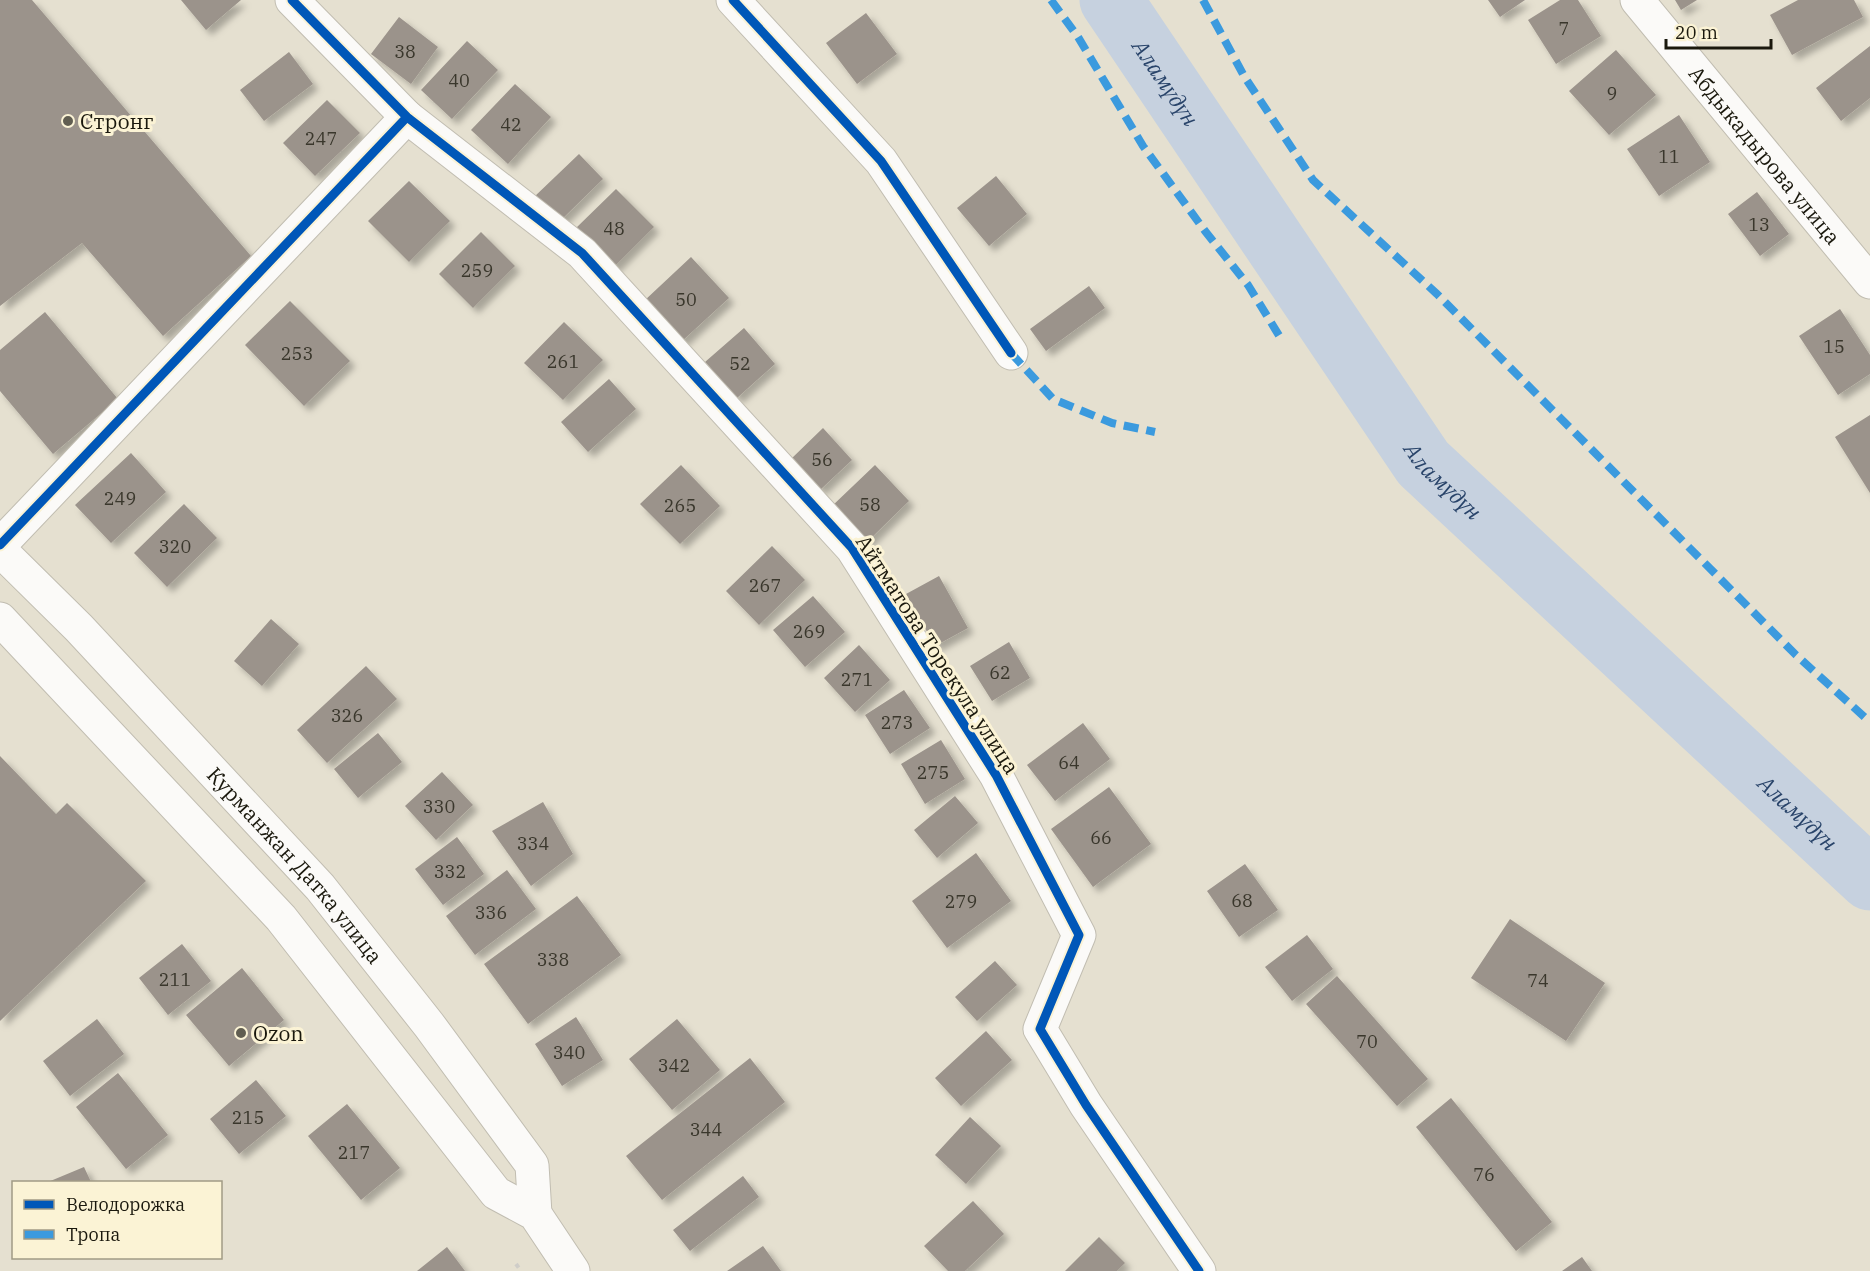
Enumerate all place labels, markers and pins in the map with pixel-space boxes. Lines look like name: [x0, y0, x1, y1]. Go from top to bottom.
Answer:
place label: Стронг: [80, 107, 154, 135]
marker: Стронг: [61, 114, 75, 128]
place label: Ozon: [253, 1019, 304, 1047]
marker: Ozon: [234, 1026, 248, 1040]

